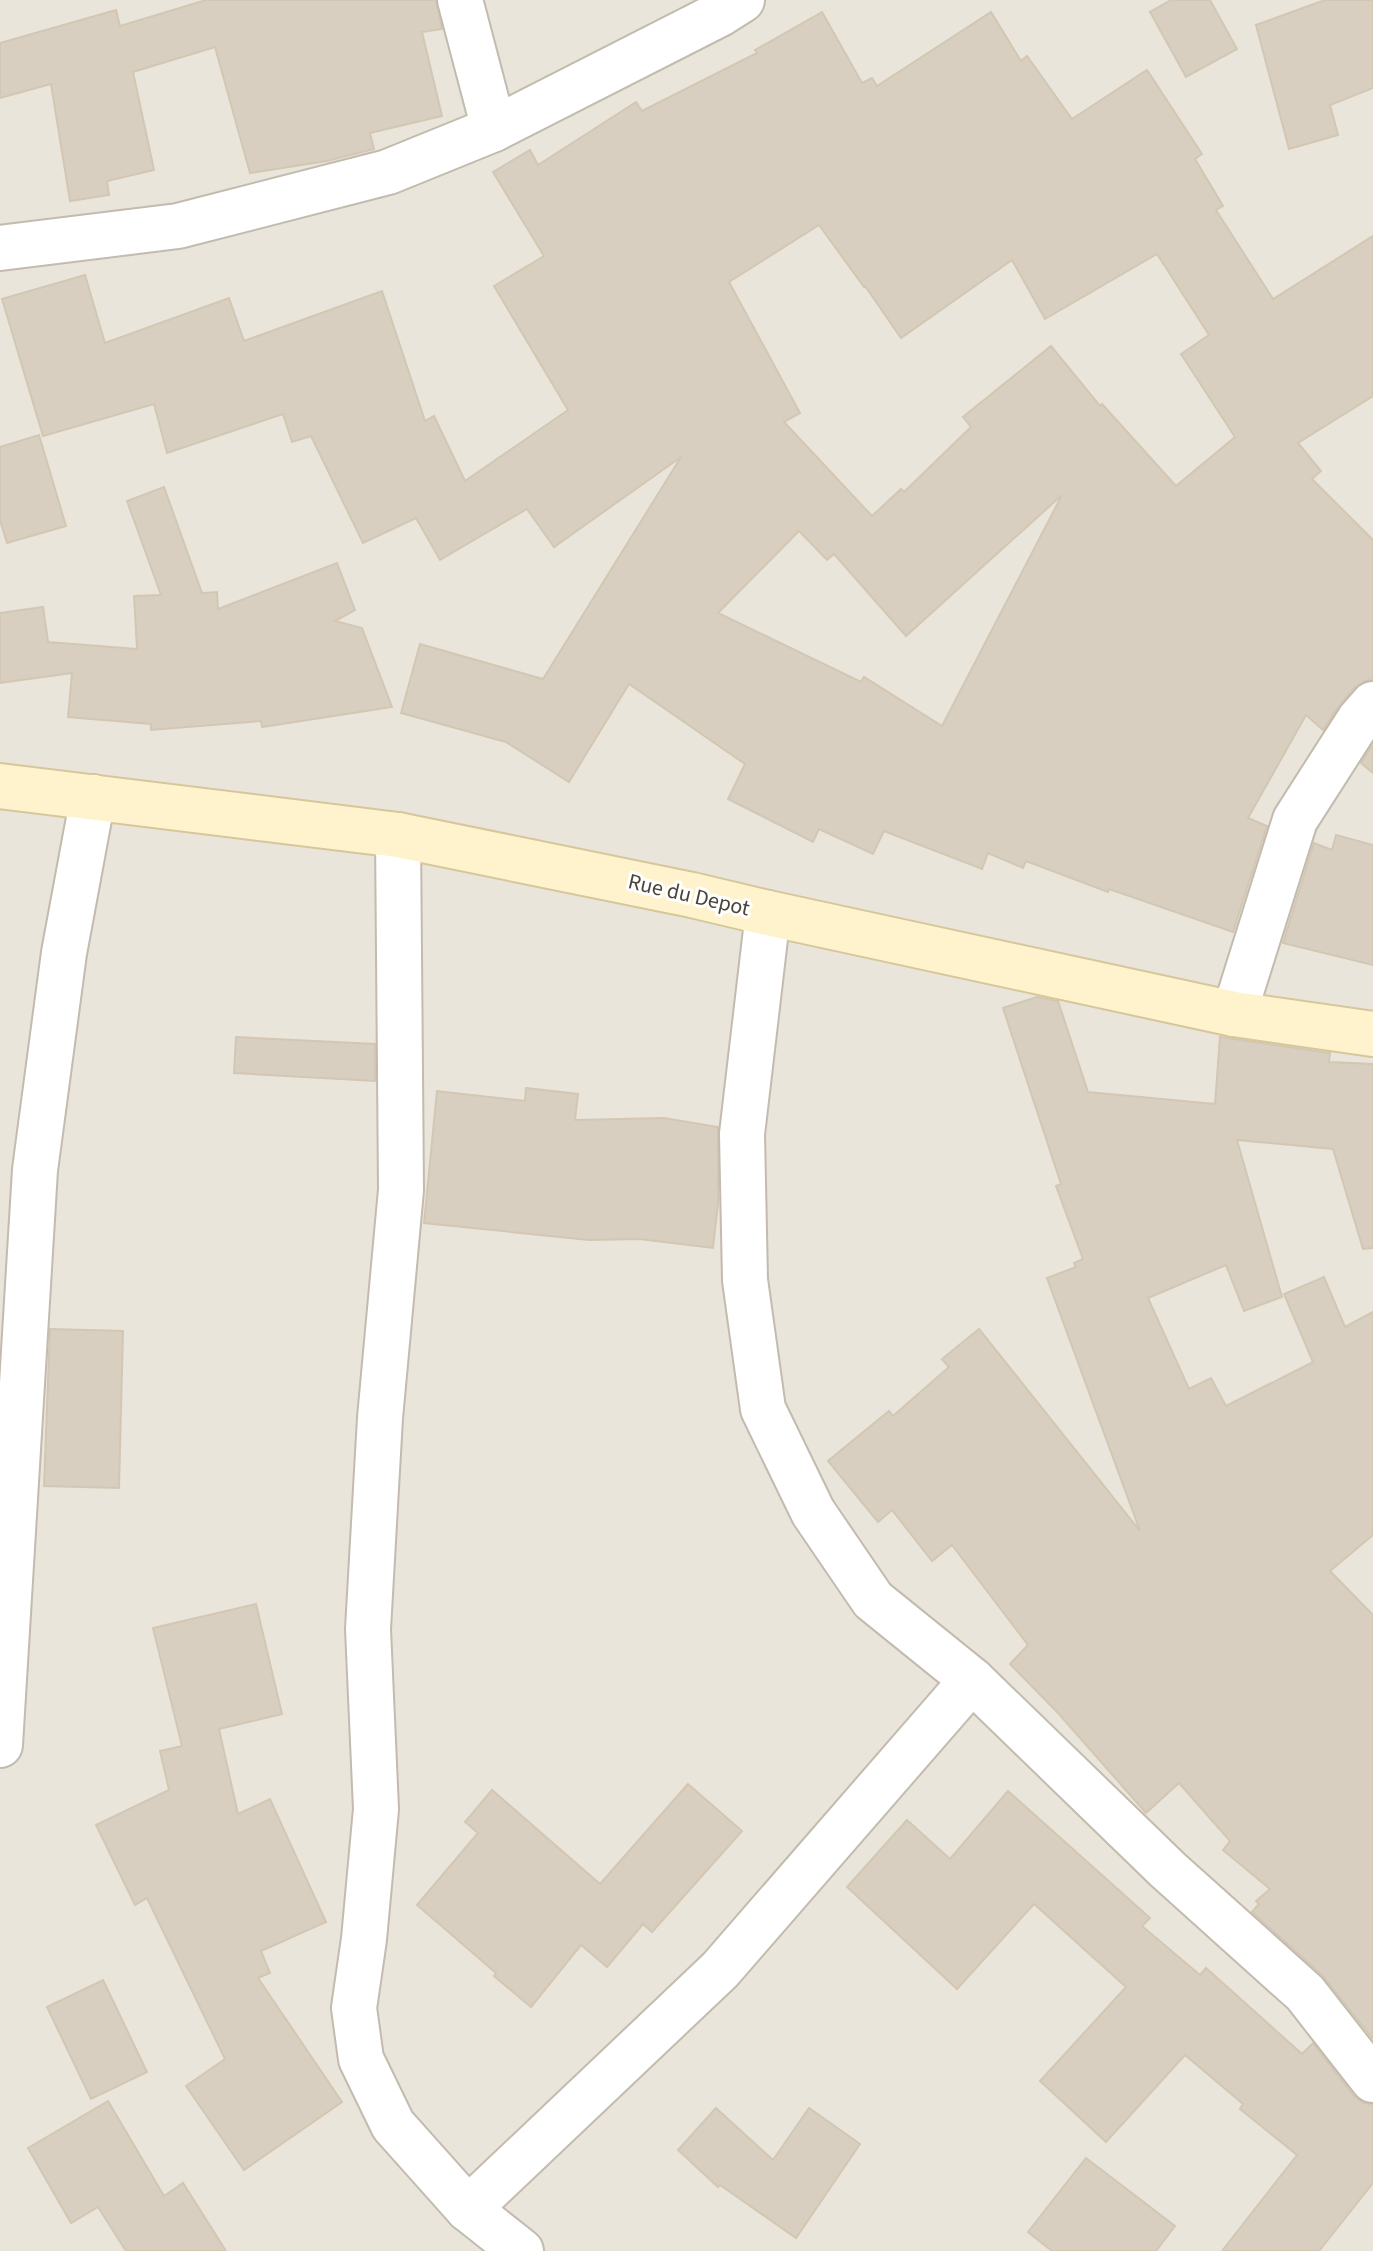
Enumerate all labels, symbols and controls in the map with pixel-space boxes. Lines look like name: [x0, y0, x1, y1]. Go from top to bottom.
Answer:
street label: Rue du Depot: [625, 865, 754, 925]

